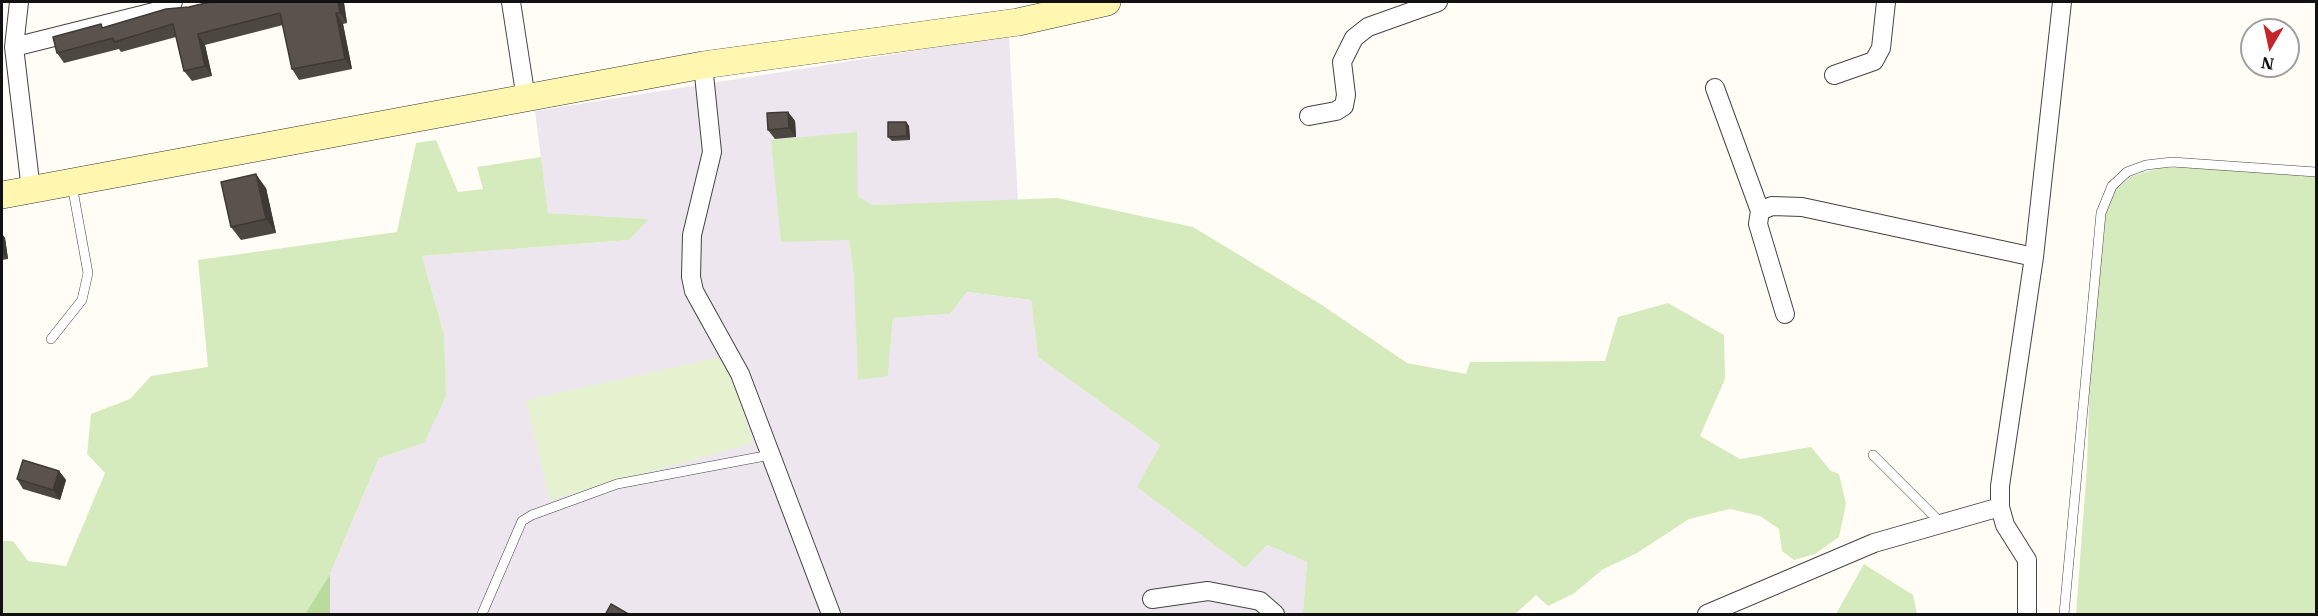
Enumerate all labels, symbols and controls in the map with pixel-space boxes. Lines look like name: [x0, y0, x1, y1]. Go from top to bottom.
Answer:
north arrow: [2240, 18, 2300, 78]
text: N: [2260, 53, 2275, 75]

